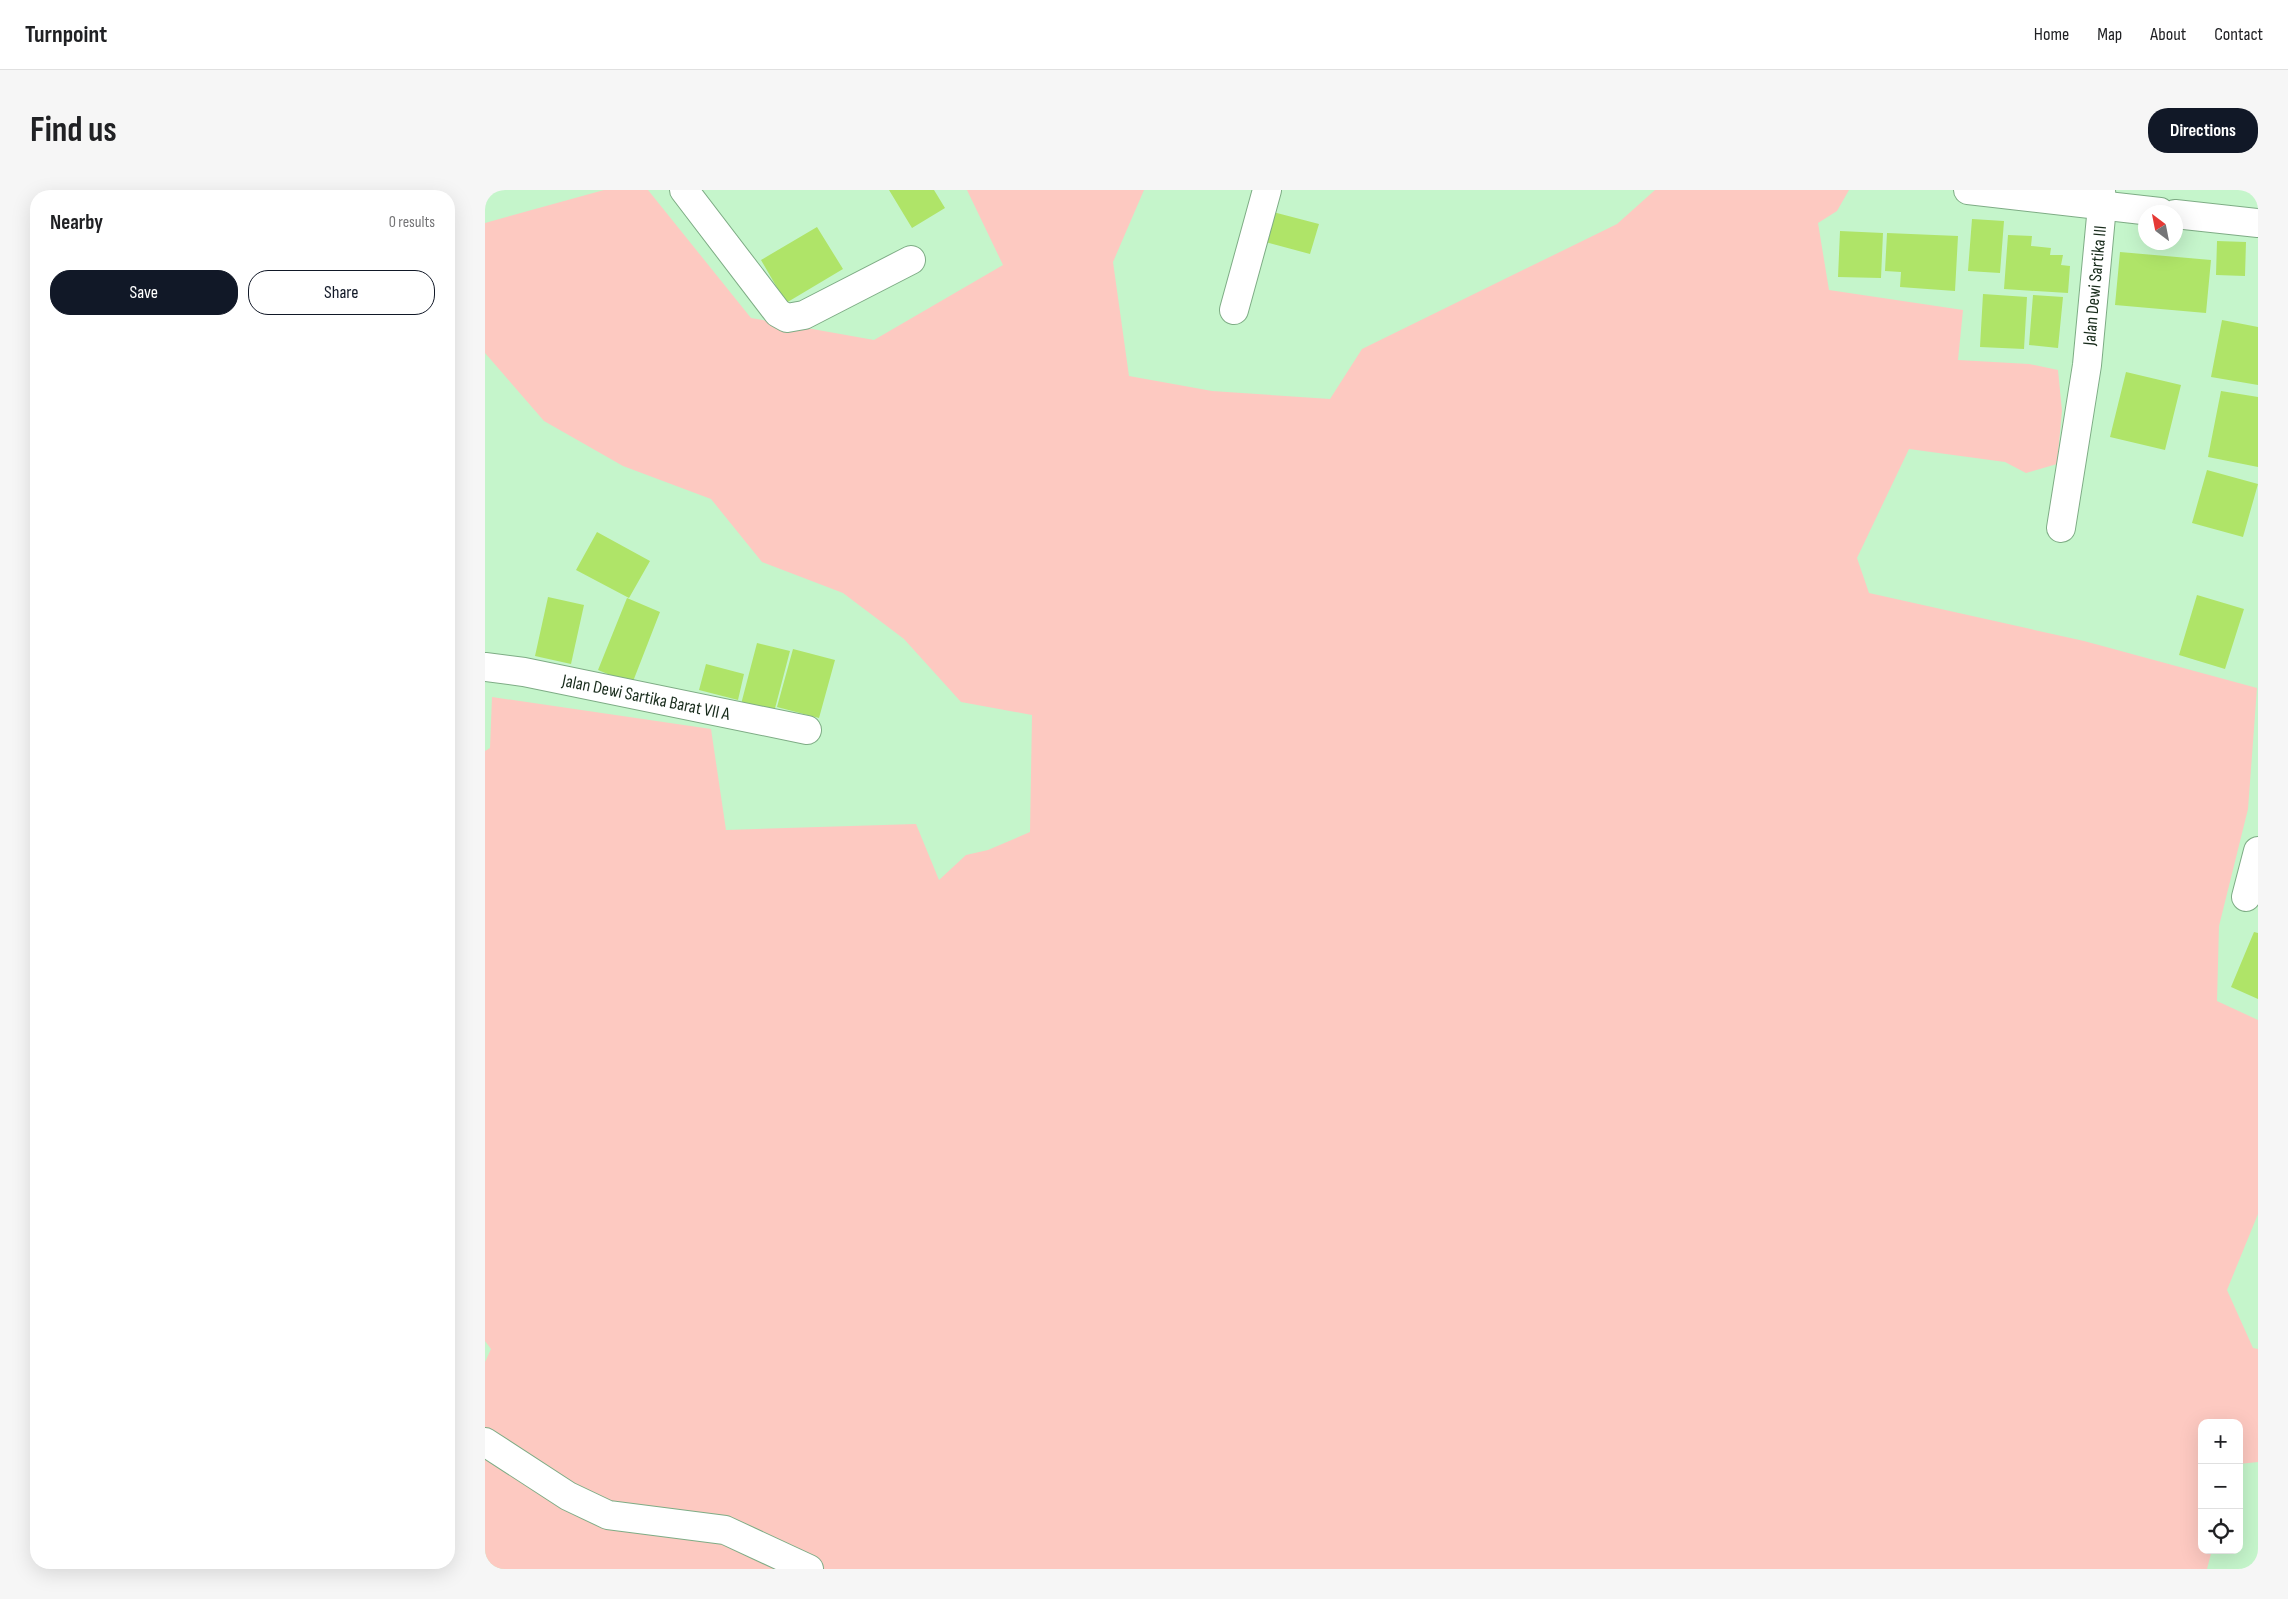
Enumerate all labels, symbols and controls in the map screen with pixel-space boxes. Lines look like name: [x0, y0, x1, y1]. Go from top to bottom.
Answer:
text: Turnpoint: [25, 20, 107, 49]
text: Home: [2034, 24, 2069, 45]
text: Map: [2097, 24, 2122, 45]
text: About: [2150, 24, 2186, 45]
text: Contact: [2214, 24, 2263, 45]
button: Directions: [2148, 108, 2258, 153]
text: Find us: [30, 109, 117, 152]
north arrow: [2138, 205, 2183, 250]
text: Nearby: [50, 210, 103, 235]
text: 0 results: [389, 213, 435, 232]
street label: Jalan Dewi Sartika III: [2078, 224, 2111, 347]
button: Save: [50, 270, 238, 315]
button: Share: [248, 270, 435, 315]
street label: Jalan Dewi Sartika Barat VII A: [559, 669, 732, 725]
map controls: [2198, 1419, 2243, 1554]
button: +: [2198, 1419, 2243, 1464]
button: −: [2198, 1464, 2243, 1509]
button: locate: [2198, 1509, 2243, 1554]

